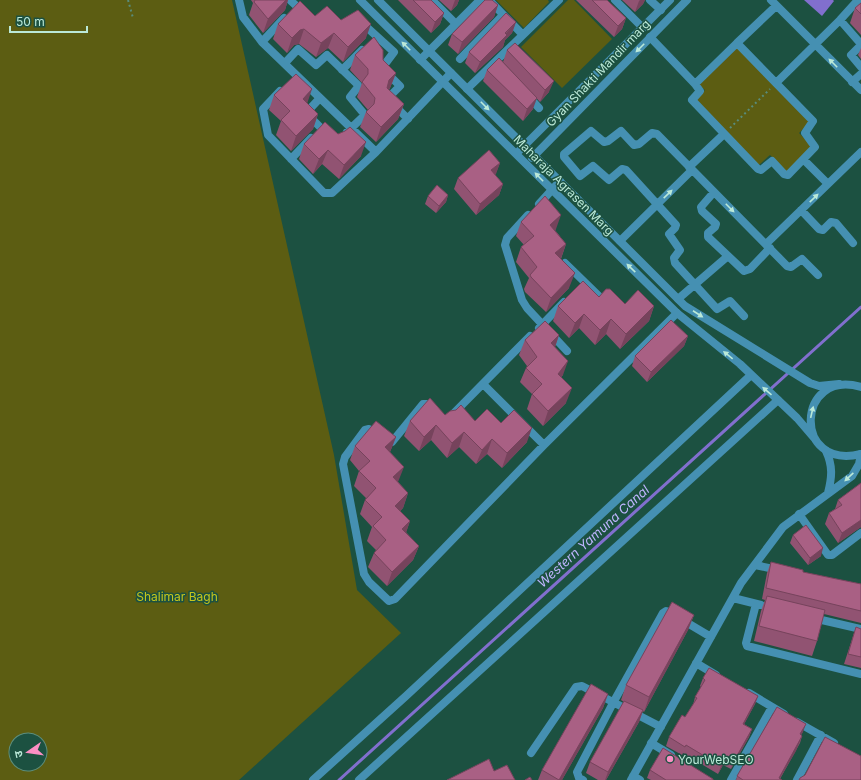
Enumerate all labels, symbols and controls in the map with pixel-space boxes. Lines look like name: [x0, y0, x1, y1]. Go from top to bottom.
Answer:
scale bar: [10, 8, 87, 34]
text: 50 m: [16, 14, 45, 29]
street label: Gyan Shakti Mandir marg: [543, 16, 653, 130]
one-way arrow: [401, 41, 411, 51]
one-way arrow: [635, 43, 644, 53]
one-way arrow: [829, 58, 838, 68]
one-way arrow: [480, 101, 490, 111]
street label: Maharaja Agrasen Marg: [511, 132, 617, 238]
one-way arrow: [534, 172, 544, 182]
one-way arrow: [663, 189, 673, 199]
one-way arrow: [809, 193, 819, 203]
one-way arrow: [725, 203, 735, 213]
one-way arrow: [626, 263, 636, 273]
one-way arrow: [693, 310, 703, 318]
one-way arrow: [723, 350, 733, 359]
one-way arrow: [762, 386, 772, 396]
one-way arrow: [809, 406, 815, 418]
one-way arrow: [844, 472, 854, 482]
water label: Western Yamuna Canal: [534, 481, 653, 590]
park label: Shalimar Bagh: [136, 589, 218, 604]
north arrow: [8, 732, 48, 772]
text: उ: [11, 749, 26, 759]
place label: YourWebSEO: [678, 752, 754, 767]
marker: YourWebSEO: [665, 754, 675, 764]

